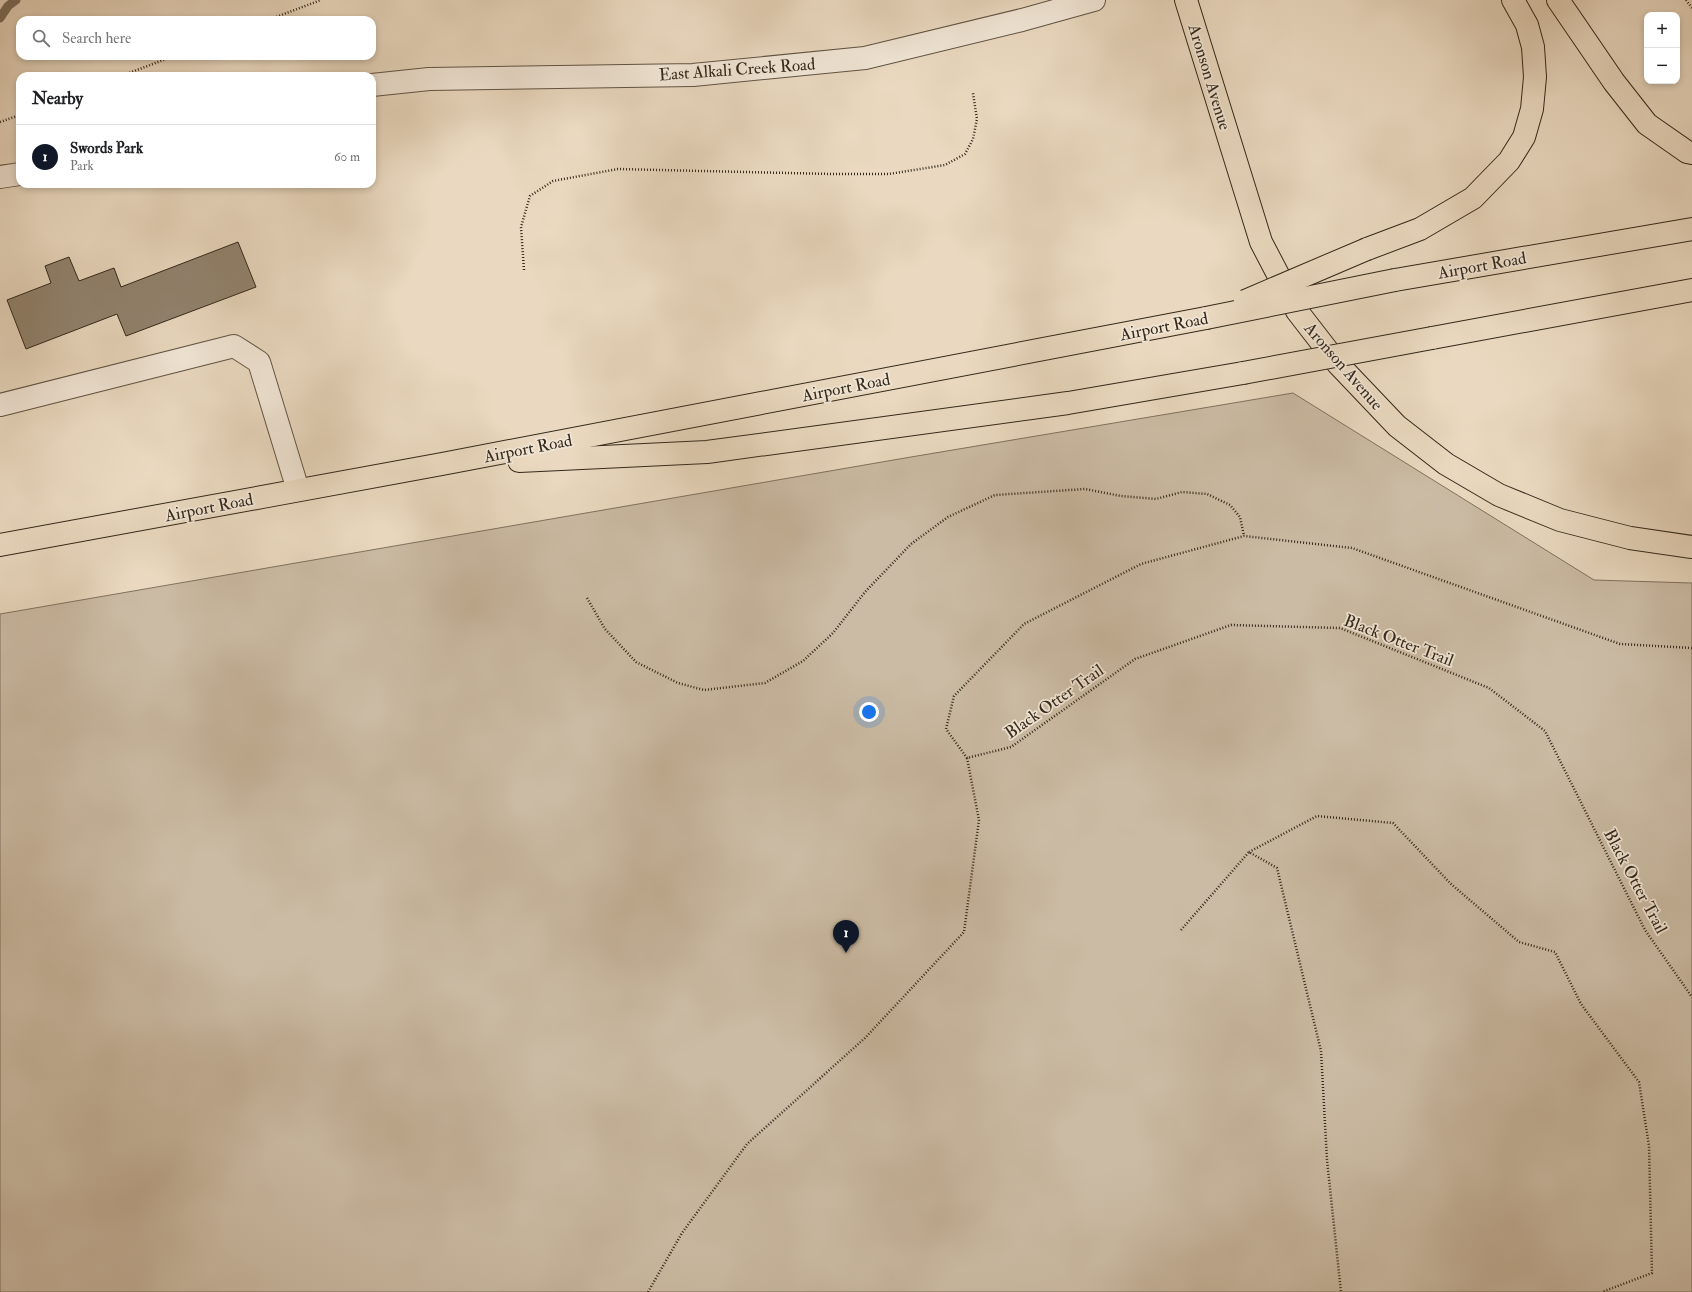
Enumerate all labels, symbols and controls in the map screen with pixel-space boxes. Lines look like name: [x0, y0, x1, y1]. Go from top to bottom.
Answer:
map controls: [1644, 12, 1680, 84]
button: +: [1644, 12, 1680, 48]
search box: [16, 16, 376, 60]
street label: Aronson Avenue: [1183, 21, 1236, 133]
icon: search: [30, 27, 52, 49]
text: Search here: [62, 29, 131, 48]
button: −: [1644, 48, 1680, 84]
street label: East Alkali Creek Road: [658, 54, 817, 85]
text: Nearby: [32, 88, 83, 109]
text: Swords Park: [70, 139, 143, 158]
text: 1: [43, 149, 47, 165]
text: 60 m: [334, 149, 360, 165]
text: Park: [70, 158, 94, 174]
street label: Airport Road: [1435, 247, 1529, 285]
street label: Airport Road: [1117, 308, 1211, 347]
street label: Aronson Avenue: [1299, 317, 1388, 415]
street label: Airport Road: [799, 369, 893, 408]
street label: Airport Road: [481, 430, 575, 469]
street label: Airport Road: [162, 489, 256, 528]
street label: Black Otter Trail: [1341, 610, 1457, 671]
street label: Black Otter Trail: [1001, 659, 1108, 743]
your location: [859, 702, 879, 722]
street label: Black Otter Trail: [1599, 825, 1672, 938]
pin: 1: [833, 920, 859, 953]

